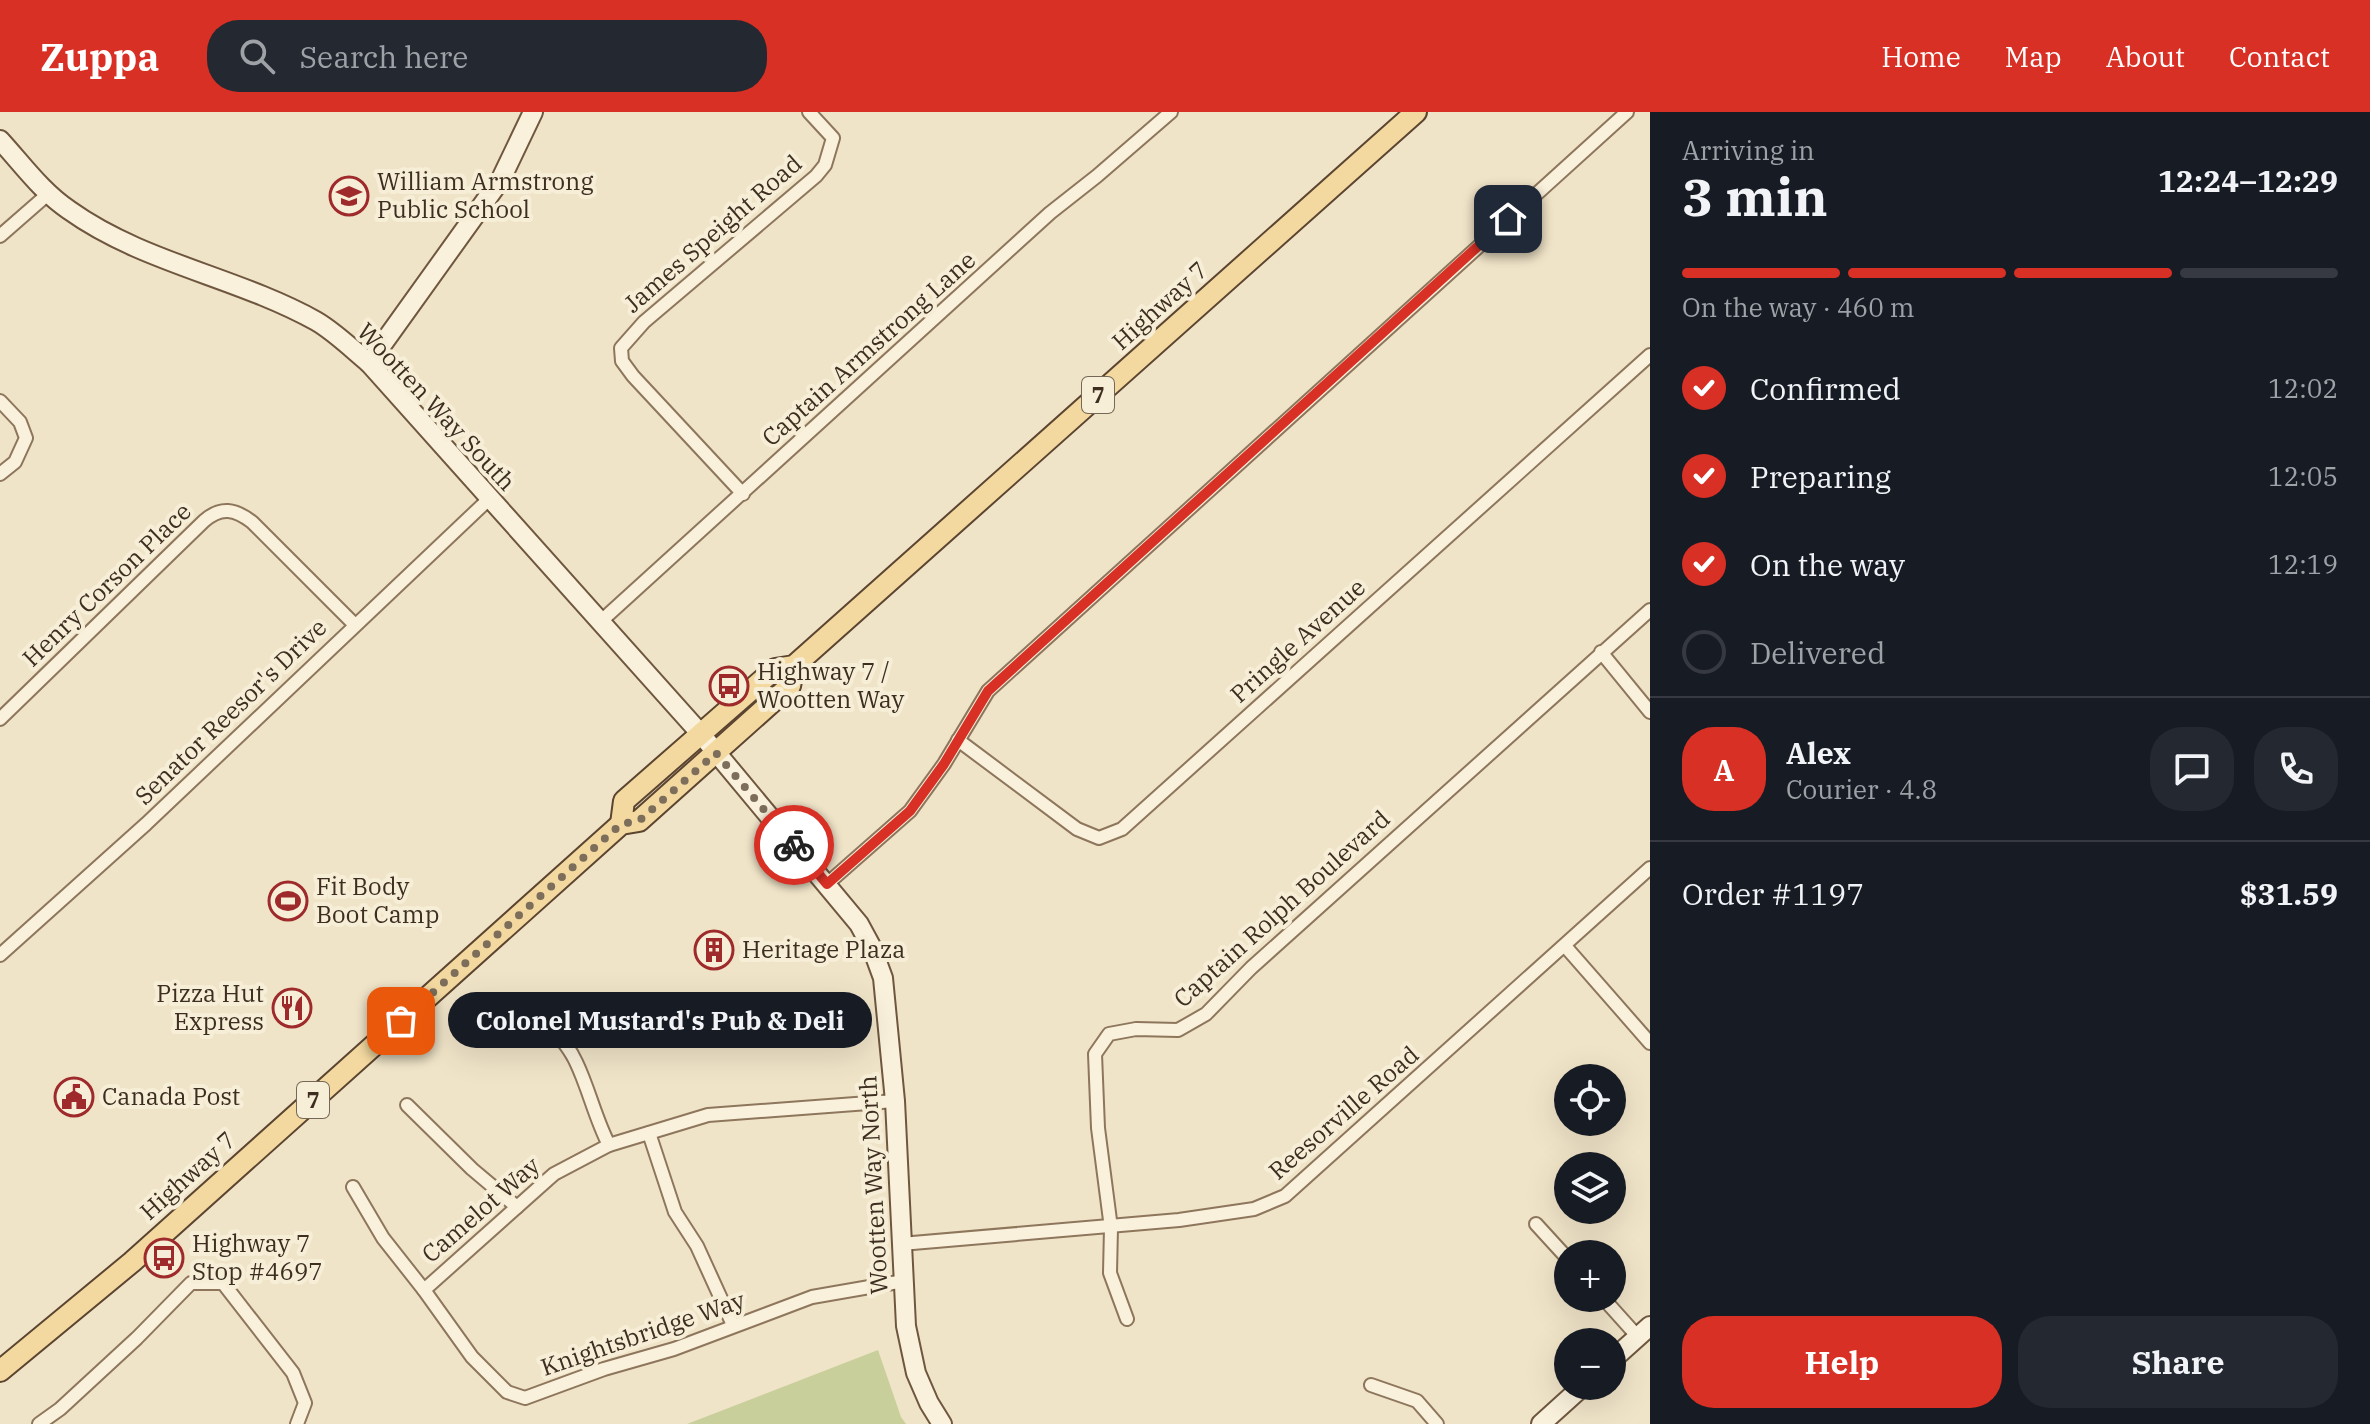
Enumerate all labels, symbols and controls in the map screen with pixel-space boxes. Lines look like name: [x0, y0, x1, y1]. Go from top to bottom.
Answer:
search box: [207, 20, 767, 92]
text: Zuppa: [40, 32, 159, 81]
icon: search: [235, 34, 279, 78]
text: Search here: [299, 37, 468, 76]
text: Home: [1881, 38, 1961, 75]
text: Map: [2005, 38, 2062, 75]
text: About: [2106, 38, 2185, 75]
text: Contact: [2229, 38, 2330, 75]
text: Arriving in: [1682, 133, 1815, 167]
street label: James Speight Road: [617, 147, 808, 319]
text: 12:24–12:29: [2158, 161, 2338, 200]
text: 3 min: [1682, 163, 1828, 230]
place label: William Armstrong Public School: [377, 165, 593, 225]
school or university icon: William Armstrong Public School: [328, 175, 370, 217]
pin: [1474, 185, 1542, 253]
icon: home: [1486, 197, 1530, 241]
street label: Captain Armstrong Lane: [755, 244, 982, 453]
street label: Highway 7: [1105, 254, 1214, 357]
text: On the way · 460 m: [1682, 290, 1915, 324]
street label: Wootten Way South: [350, 315, 523, 497]
icon: check: [1682, 366, 1726, 410]
text: Confirmed: [1750, 369, 1901, 408]
text: 12:02: [2268, 371, 2338, 405]
road number: 7: [1082, 377, 1114, 413]
icon: check: [1682, 454, 1726, 498]
text: Preparing: [1750, 457, 1891, 496]
text: 12:05: [2268, 459, 2338, 493]
street label: Henry Corson Place: [15, 495, 198, 673]
icon: check: [1682, 542, 1726, 586]
text: On the way: [1750, 545, 1905, 584]
text: 12:19: [2268, 547, 2338, 581]
street label: Pringle Avenue: [1223, 571, 1372, 709]
street label: Senator Reesor's Drive: [128, 611, 333, 811]
text: Delivered: [1750, 633, 1885, 672]
place label: Highway 7 / Wootten Way: [757, 655, 905, 715]
bus stop icon: Highway 7 / Wootten Way: [708, 665, 750, 707]
button: chat: [2150, 727, 2234, 811]
button: phone: [2254, 727, 2338, 811]
text: Alex: [1786, 733, 1851, 772]
text: A: [1714, 750, 1734, 789]
text: Courier · 4.8: [1786, 772, 1937, 806]
street label: Captain Rolph Boulevard: [1166, 803, 1396, 1014]
courier: [754, 805, 834, 885]
icon: bike: [772, 823, 816, 867]
place label: Fit Body Boot Camp: [316, 870, 439, 930]
text: Order #1197: [1682, 874, 1864, 913]
text: $31.59: [2240, 874, 2338, 913]
sports icon: Fit Body Boot Camp: [267, 880, 309, 922]
building icon: Heritage Plaza: [693, 929, 735, 971]
place label: Heritage Plaza: [742, 933, 905, 965]
place label: Pizza Hut Express: [156, 977, 264, 1037]
restaurant icon: Pizza Hut Express: [271, 987, 313, 1029]
pin: [367, 987, 435, 1055]
callout: Colonel Mustard's Pub & Deli: [449, 993, 873, 1049]
icon: bag: [379, 999, 423, 1043]
text: Colonel Mustard's Pub & Deli: [475, 1003, 845, 1037]
street label: Reesorville Road: [1262, 1038, 1425, 1186]
map controls: [1554, 1064, 1626, 1400]
button: locate: [1554, 1064, 1626, 1136]
street label: Wootten Way North: [851, 1075, 895, 1295]
public building icon: Canada Post: [53, 1076, 95, 1118]
place label: Canada Post: [102, 1080, 240, 1112]
road number: 7: [297, 1082, 329, 1118]
street label: Highway 7: [133, 1124, 242, 1227]
street label: Camelot Way: [415, 1149, 546, 1269]
button: layers: [1554, 1152, 1626, 1224]
place label: Highway 7 Stop #4697: [192, 1227, 323, 1287]
bus stop icon: Highway 7 Stop #4697: [143, 1237, 185, 1279]
button: +: [1554, 1240, 1626, 1312]
street label: Knightsbridge Way: [536, 1283, 749, 1383]
button: Help: [1682, 1316, 2002, 1408]
button: Share: [2018, 1316, 2338, 1408]
button: −: [1554, 1328, 1626, 1400]

